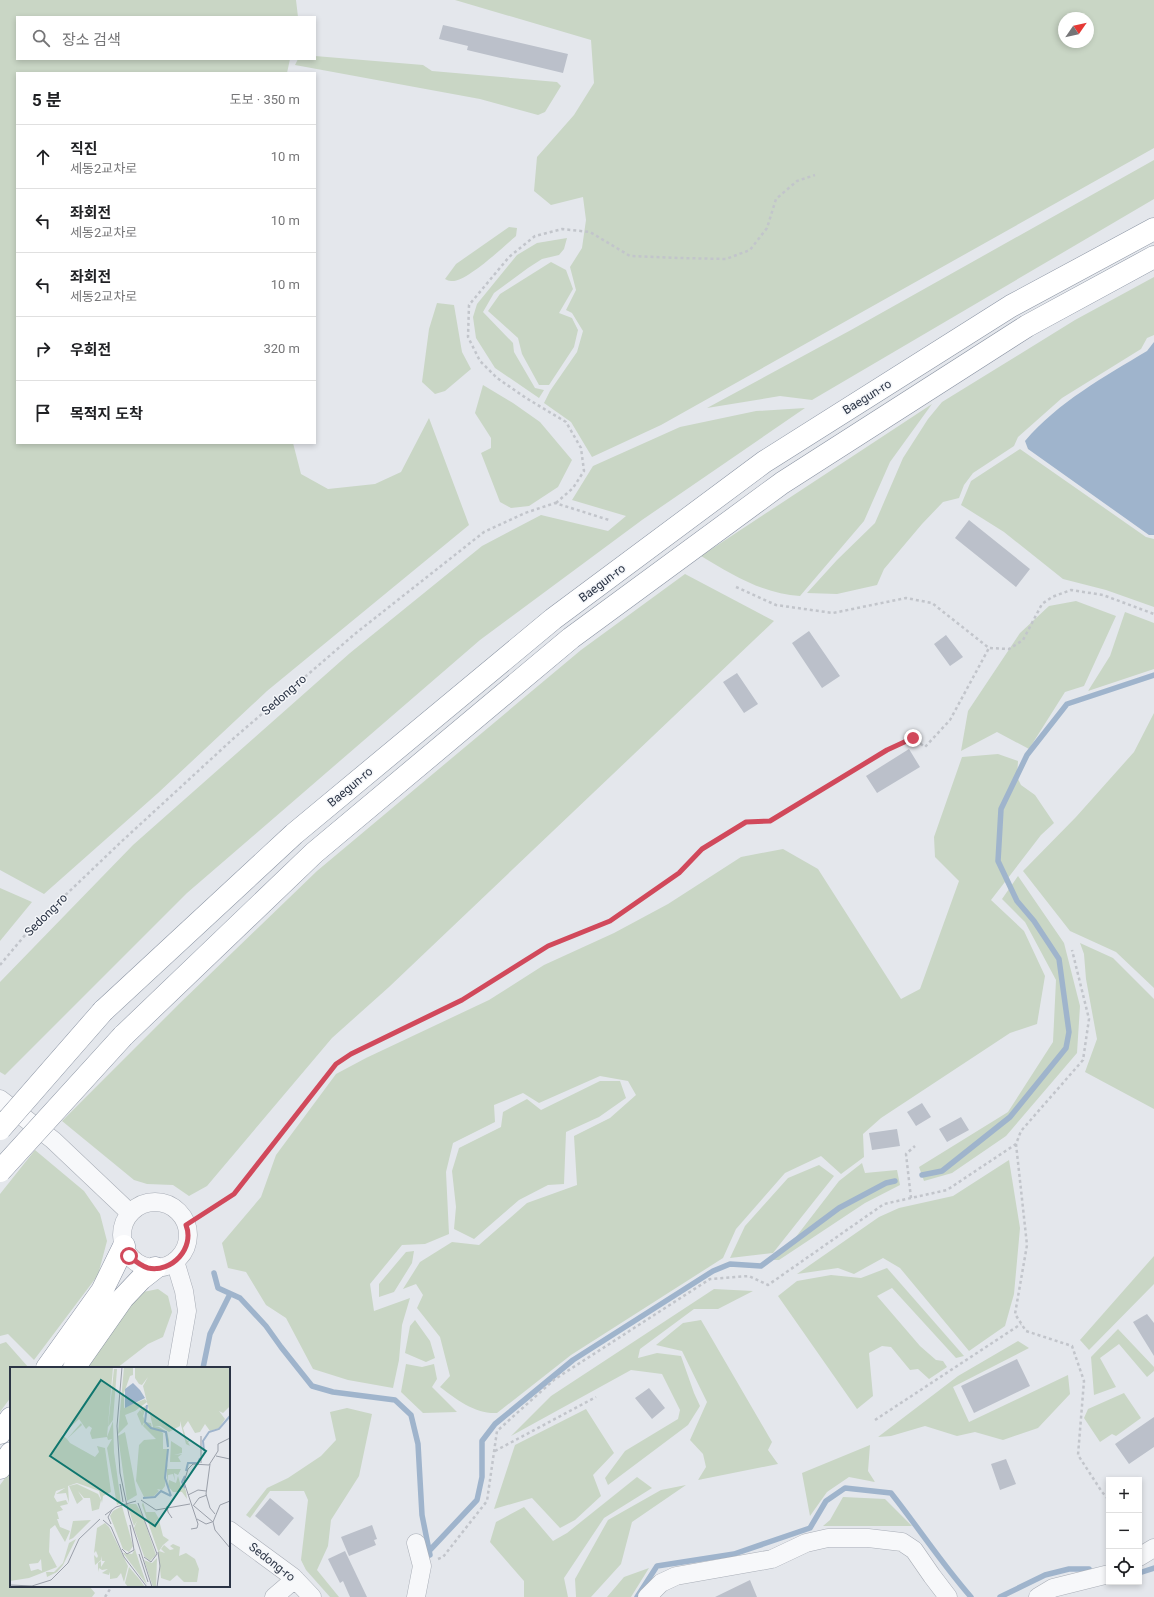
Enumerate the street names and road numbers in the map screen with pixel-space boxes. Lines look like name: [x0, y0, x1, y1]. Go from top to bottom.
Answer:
street label: Baegun-ro: [840, 377, 894, 417]
street label: Baegun-ro: [576, 561, 628, 605]
street label: Sedong-ro: [259, 672, 309, 718]
street label: Baegun-ro: [325, 764, 375, 810]
street label: Sedong-ro: [22, 891, 70, 939]
street label: Sedong-ro: [246, 1540, 298, 1584]

